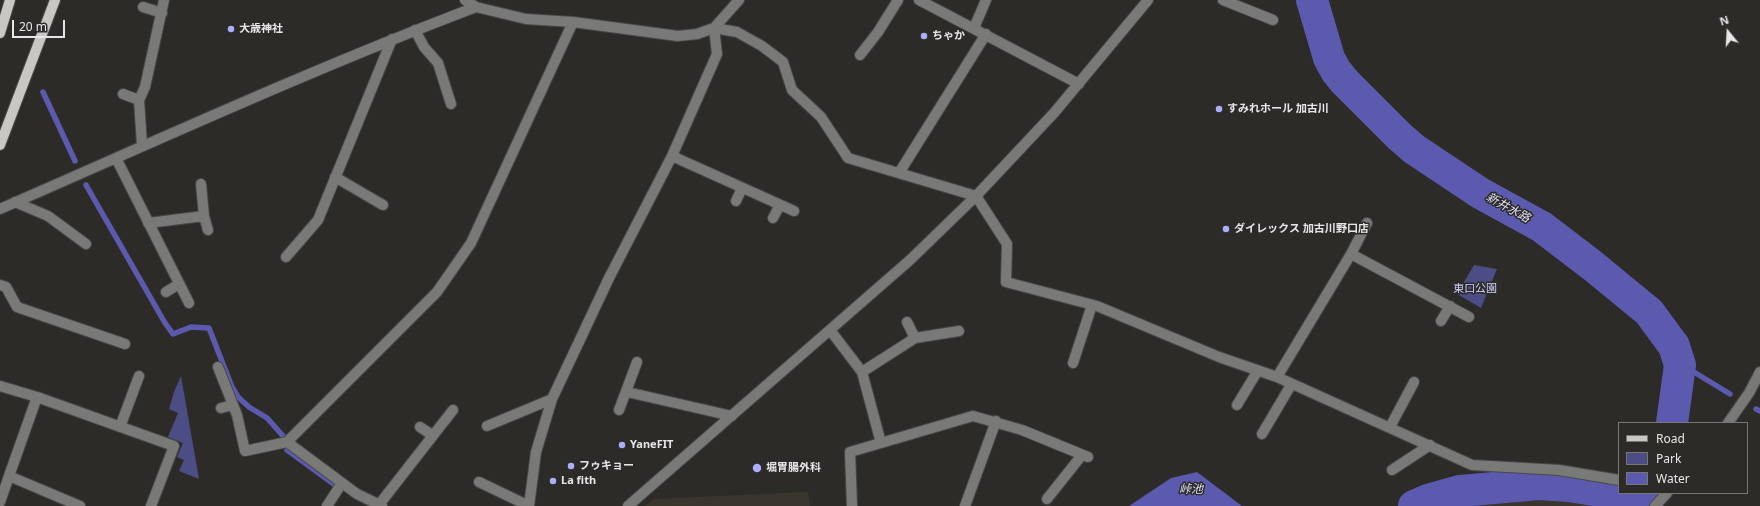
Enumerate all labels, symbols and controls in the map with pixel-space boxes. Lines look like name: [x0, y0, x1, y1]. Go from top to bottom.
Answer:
scale bar: [14, 12, 67, 38]
north arrow: [1708, 12, 1748, 52]
text: N: [1718, 12, 1731, 29]
text: 20 m: [19, 18, 47, 35]
place label: 大歳神社: [239, 22, 283, 36]
marker: 大歳神社: [226, 24, 236, 34]
place label: ちゃか: [932, 29, 965, 43]
marker: ちゃか: [919, 31, 929, 41]
place label: すみれホール 加古川: [1227, 102, 1329, 116]
marker: すみれホール 加古川: [1214, 104, 1224, 114]
water label: 新井水路: [1484, 190, 1532, 226]
place label: ダイレックス 加古川野口店: [1234, 222, 1369, 236]
marker: ダイレックス 加古川野口店: [1221, 224, 1231, 234]
park label: 東口公園: [1453, 282, 1497, 296]
legend: [1618, 422, 1748, 494]
text: Road: [1656, 430, 1685, 447]
place label: YaneFIT: [630, 438, 673, 452]
marker: YaneFIT: [617, 440, 627, 450]
text: Park: [1656, 450, 1681, 467]
place label: フゥキョー: [579, 459, 634, 473]
marker: フゥキョー: [566, 461, 576, 471]
place label: 堀胃腸外科: [766, 461, 821, 475]
marker: 堀胃腸外科: [751, 462, 763, 474]
text: Water: [1656, 470, 1690, 487]
place label: La fith: [561, 474, 596, 488]
marker: La fith: [548, 476, 558, 486]
water label: 峠池: [1179, 483, 1203, 497]

